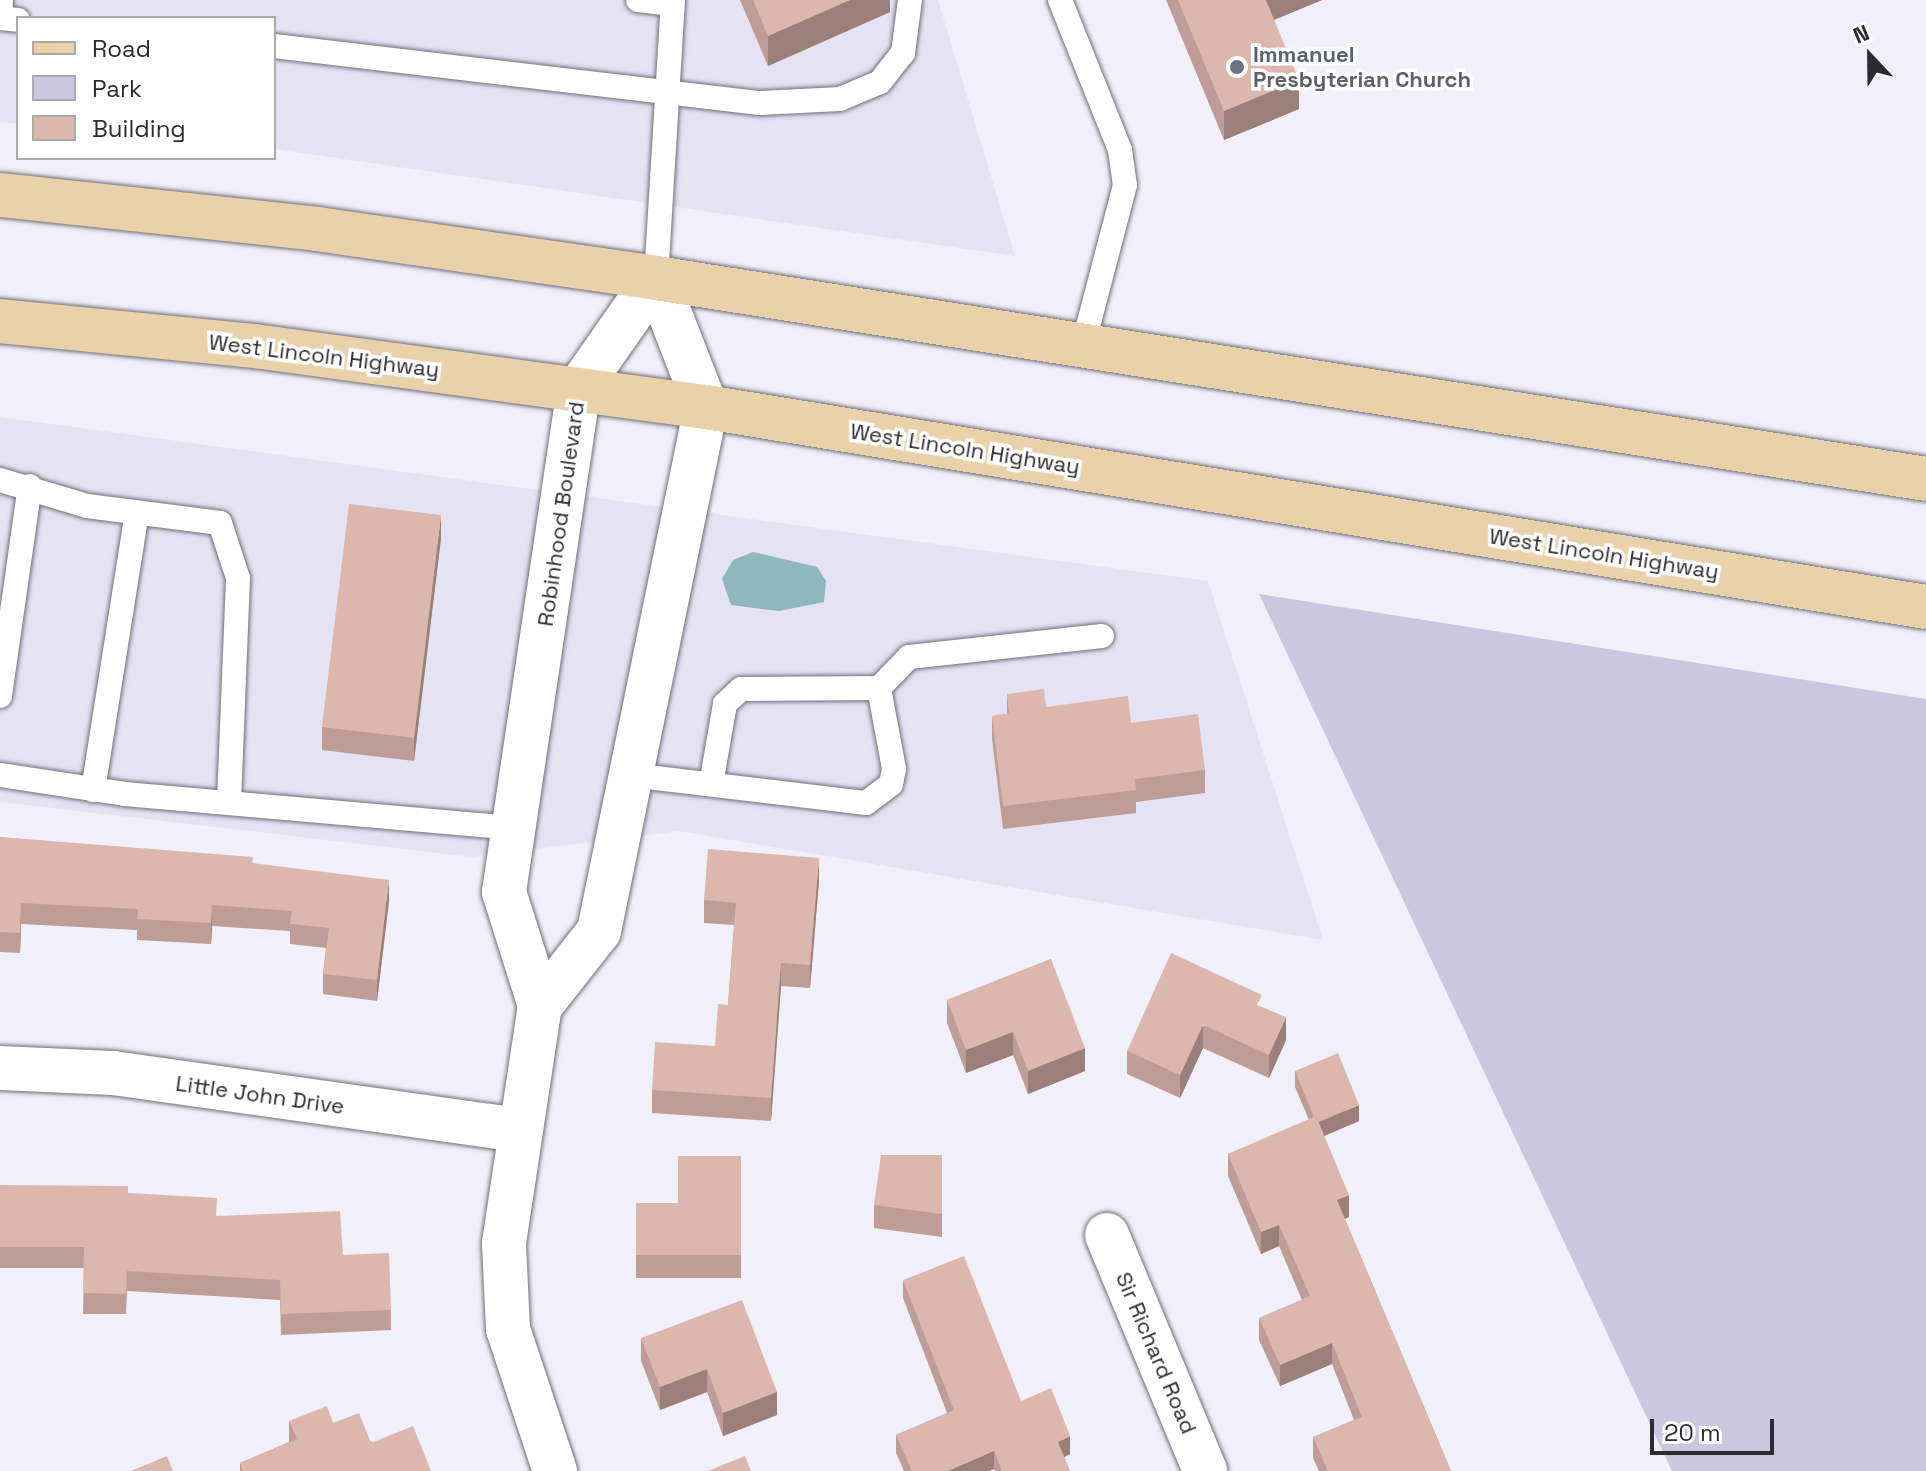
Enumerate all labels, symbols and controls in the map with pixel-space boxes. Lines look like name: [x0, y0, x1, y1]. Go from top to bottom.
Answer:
legend: [16, 16, 276, 160]
north arrow: [1830, 16, 1910, 96]
text: N: [1849, 18, 1873, 49]
text: Road: [92, 33, 151, 64]
place label: Immanuel Presbyterian Church: [1253, 41, 1471, 92]
marker: Immanuel Presbyterian Church: [1228, 58, 1246, 76]
text: Park: [92, 73, 142, 104]
text: Building: [92, 113, 186, 144]
street label: West Lincoln Highway: [207, 329, 441, 383]
street label: Robinhood Boulevard: [532, 400, 590, 628]
street label: West Lincoln Highway: [848, 418, 1082, 480]
street label: West Lincoln Highway: [1487, 523, 1721, 585]
street label: Little John Drive: [174, 1070, 346, 1120]
street label: Sir Richard Road: [1110, 1268, 1202, 1438]
scale bar: [1654, 1403, 1778, 1453]
text: 20 m: [1664, 1417, 1721, 1448]

